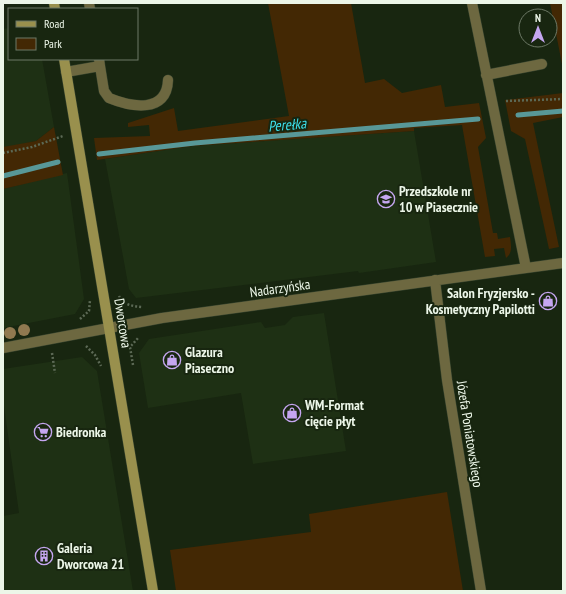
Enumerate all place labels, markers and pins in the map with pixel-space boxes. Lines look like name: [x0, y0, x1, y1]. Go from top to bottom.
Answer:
place label: Przedszkole nr 10 w Piasecznie: [399, 182, 478, 216]
school or university icon: Przedszkole nr 10 w Piasecznie: [376, 189, 396, 209]
place label: Salon Fryzjersko - Kosmetyczny Papilotti: [426, 284, 535, 318]
shop icon: Salon Fryzjersko - Kosmetyczny Papilotti: [538, 291, 558, 311]
place label: Glazura Piaseczno: [185, 343, 234, 377]
shop icon: Glazura Piaseczno: [162, 350, 182, 370]
place label: WM-Format cięcie płyt: [304, 396, 364, 430]
shop icon: WM-Format cięcie płyt: [282, 403, 302, 423]
supermarket icon: Biedronka: [33, 422, 53, 442]
place label: Biedronka: [56, 423, 107, 441]
place label: Galeria Dworcowa 21: [57, 539, 124, 573]
building icon: Galeria Dworcowa 21: [34, 546, 54, 566]

